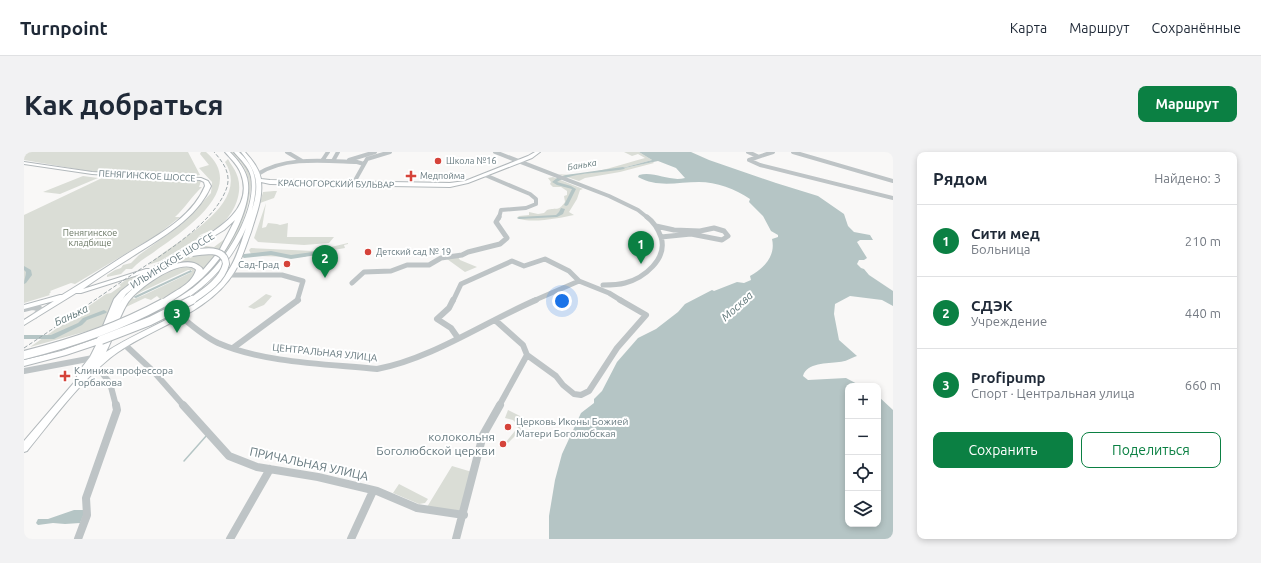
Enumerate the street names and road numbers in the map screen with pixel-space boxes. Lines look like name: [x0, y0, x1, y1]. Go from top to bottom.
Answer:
street label: ПЕНЯГИНСКОЕ ШОССЕ: [98, 168, 196, 184]
street label: КРАСНОГОРСКИЙ БУЛЬВАР: [278, 177, 395, 190]
street label: ИЛЬИНСКОЕ ШОССЕ: [128, 230, 217, 291]
street label: ЦЕНТРАЛЬНАЯ УЛИЦА: [272, 342, 378, 364]
street label: ПРИЧАЛЬНАЯ УЛИЦА: [249, 445, 370, 483]

